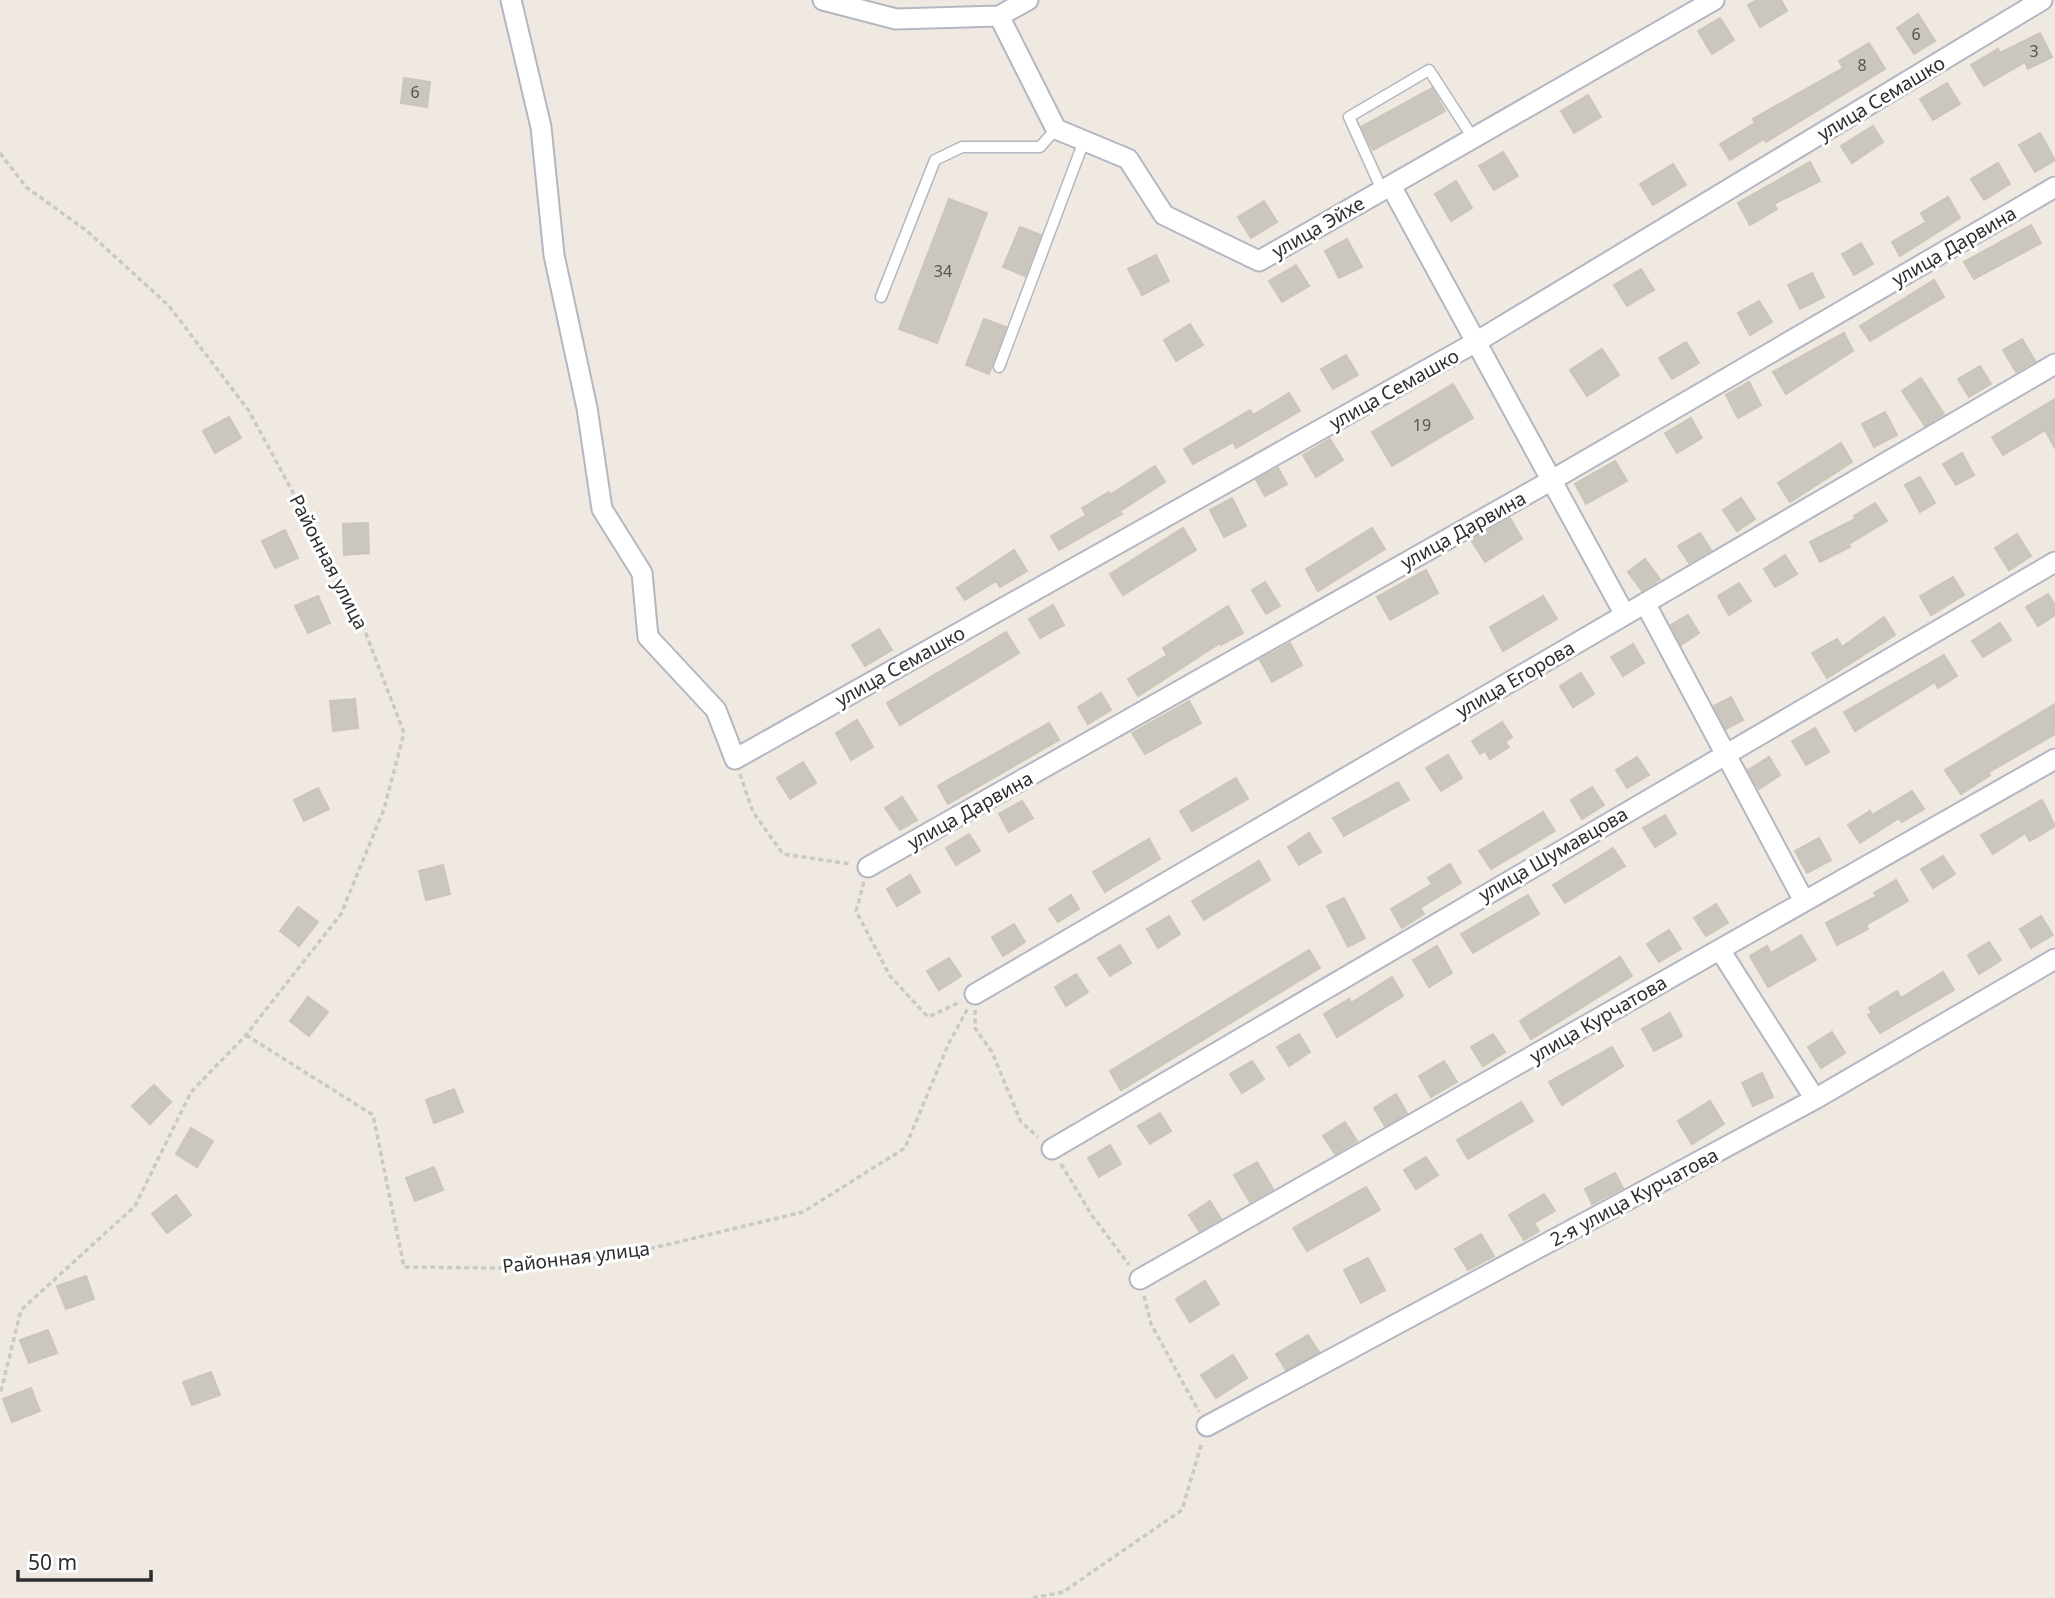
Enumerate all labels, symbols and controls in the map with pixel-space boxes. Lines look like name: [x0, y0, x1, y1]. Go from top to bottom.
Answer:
house number: 6: [1911, 23, 1921, 45]
house number: 3: [2029, 40, 2039, 62]
street label: улица Семашко: [1812, 50, 1950, 146]
house number: 8: [1857, 54, 1867, 76]
house number: 6: [410, 81, 420, 103]
street label: улица Эйхе: [1267, 190, 1369, 264]
street label: улица Дарвина: [1887, 200, 2021, 292]
house number: 34: [934, 260, 952, 282]
street label: улица Семашко: [1324, 343, 1464, 435]
house number: 19: [1413, 414, 1431, 436]
street label: улица Дарвина: [1396, 485, 1530, 575]
street label: Районная улица: [284, 490, 374, 634]
street label: улица Семашко: [830, 620, 970, 712]
street label: улица Егорова: [1451, 635, 1579, 723]
street label: улица Дарвина: [903, 765, 1037, 855]
street label: улица Шумавцова: [1474, 801, 1632, 907]
street label: улица Курчатова: [1525, 969, 1671, 1069]
street label: 2-я улица Курчатова: [1545, 1142, 1723, 1252]
street label: Районная улица: [501, 1235, 651, 1279]
scale bar: [18, 1538, 150, 1582]
text: 50 m: [28, 1548, 77, 1576]

